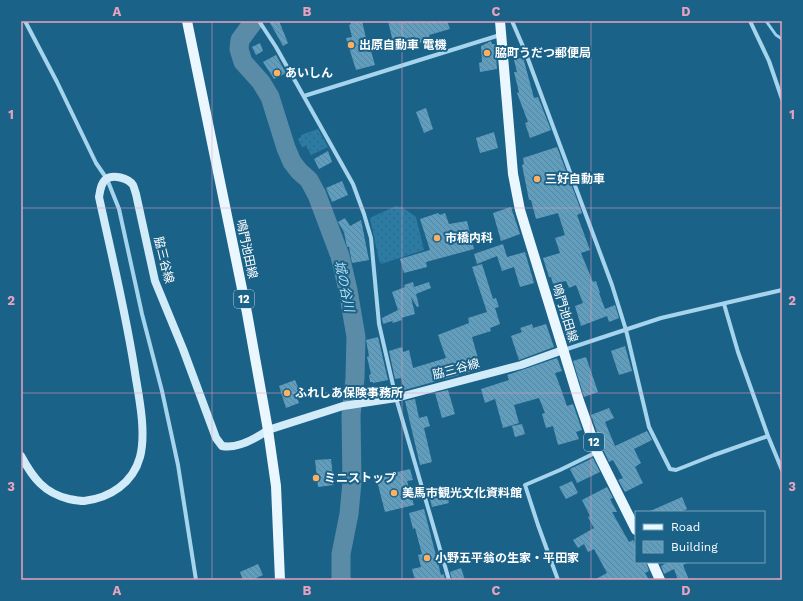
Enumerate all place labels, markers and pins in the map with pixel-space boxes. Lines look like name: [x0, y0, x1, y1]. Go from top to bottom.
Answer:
place label: 出原自動車 電機: [359, 38, 446, 52]
marker: 出原自動車 電機: [346, 40, 356, 50]
place label: 脇町うだつ郵便局: [495, 46, 591, 60]
marker: 脇町うだつ郵便局: [482, 48, 492, 58]
place label: あいしん: [285, 66, 333, 80]
marker: あいしん: [272, 68, 282, 78]
place label: 三好自動車: [545, 172, 605, 186]
marker: 三好自動車: [532, 174, 542, 184]
place label: 市橋内科: [445, 231, 493, 245]
marker: 市橋内科: [432, 233, 442, 243]
place label: ふれしあ保険事務所: [295, 386, 403, 400]
marker: ふれしあ保険事務所: [282, 388, 292, 398]
place label: ミニストップ: [324, 471, 396, 485]
marker: ミニストップ: [311, 473, 321, 483]
place label: 美馬市観光文化資料館: [402, 486, 522, 500]
marker: 美馬市観光文化資料館: [389, 488, 399, 498]
place label: 小野五平翁の生家・平田家: [435, 551, 579, 565]
marker: 小野五平翁の生家・平田家: [422, 553, 432, 563]

